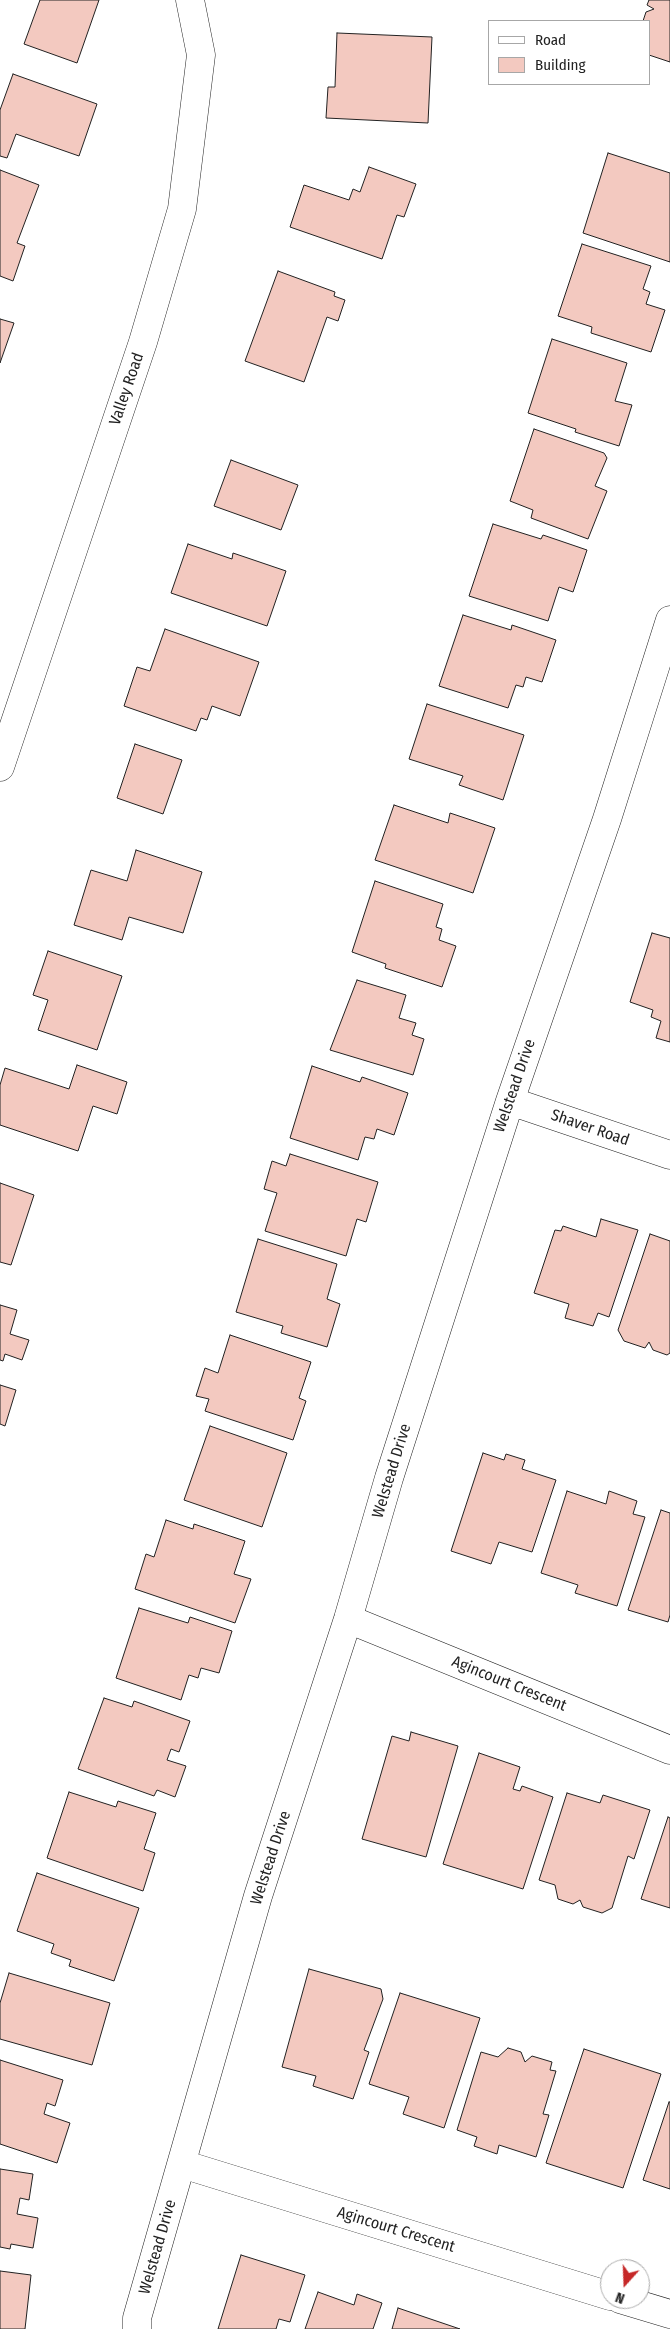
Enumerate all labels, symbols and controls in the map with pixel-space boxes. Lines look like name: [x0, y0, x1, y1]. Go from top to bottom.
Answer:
legend: [488, 20, 650, 85]
text: Road: [535, 31, 566, 49]
text: Building: [535, 56, 586, 74]
street label: Valley Road: [106, 350, 148, 428]
street label: Welstead Drive: [490, 1037, 540, 1135]
street label: Shaver Road: [548, 1106, 632, 1150]
street label: Welstead Drive: [369, 1422, 415, 1520]
street label: Agincourt Crescent: [449, 1652, 569, 1716]
street label: Welstead Drive: [247, 1809, 295, 1907]
street label: Welstead Drive: [135, 2197, 181, 2297]
street label: Agincourt Crescent: [335, 2203, 457, 2257]
north arrow: [600, 2259, 650, 2309]
text: N: [613, 2288, 627, 2307]

